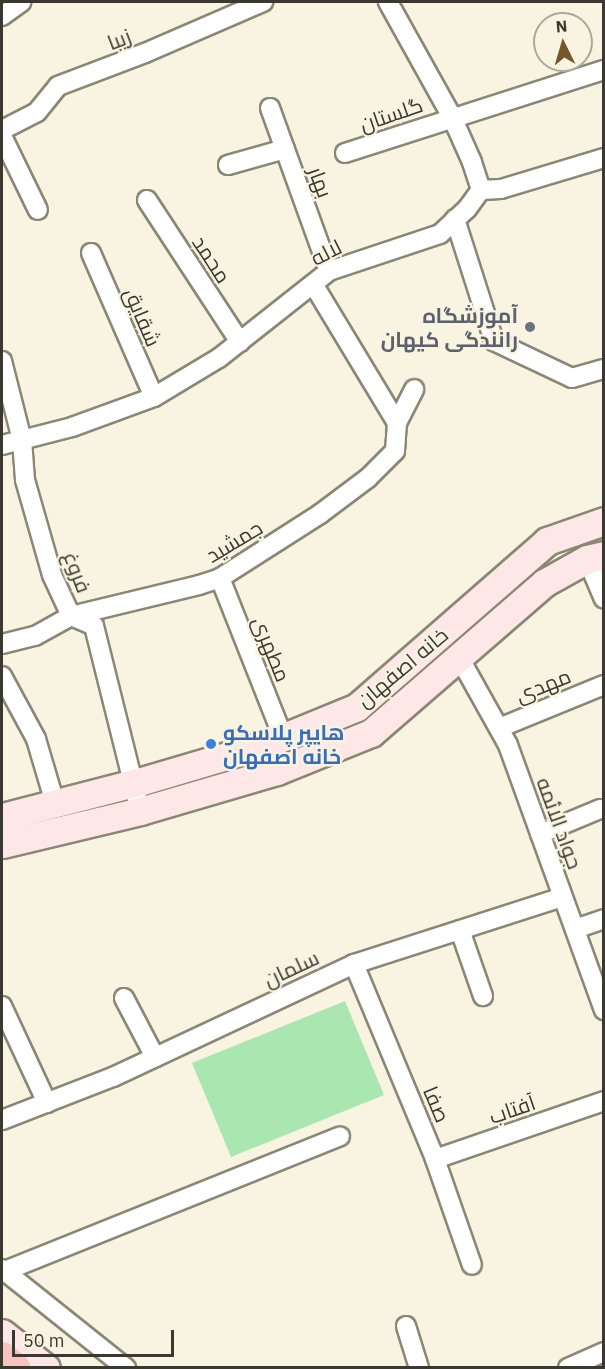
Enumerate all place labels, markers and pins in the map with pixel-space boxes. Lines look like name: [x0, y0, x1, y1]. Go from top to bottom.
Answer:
place label: آموزشگاه رانندگی کیهان: [381, 302, 518, 352]
marker: آموزشگاه رانندگی کیهان: [523, 320, 537, 334]
place label: هایپر پلاسکو خانه اصفهان: [223, 719, 344, 769]
marker: هایپر پلاسکو خانه اصفهان: [204, 737, 218, 751]

